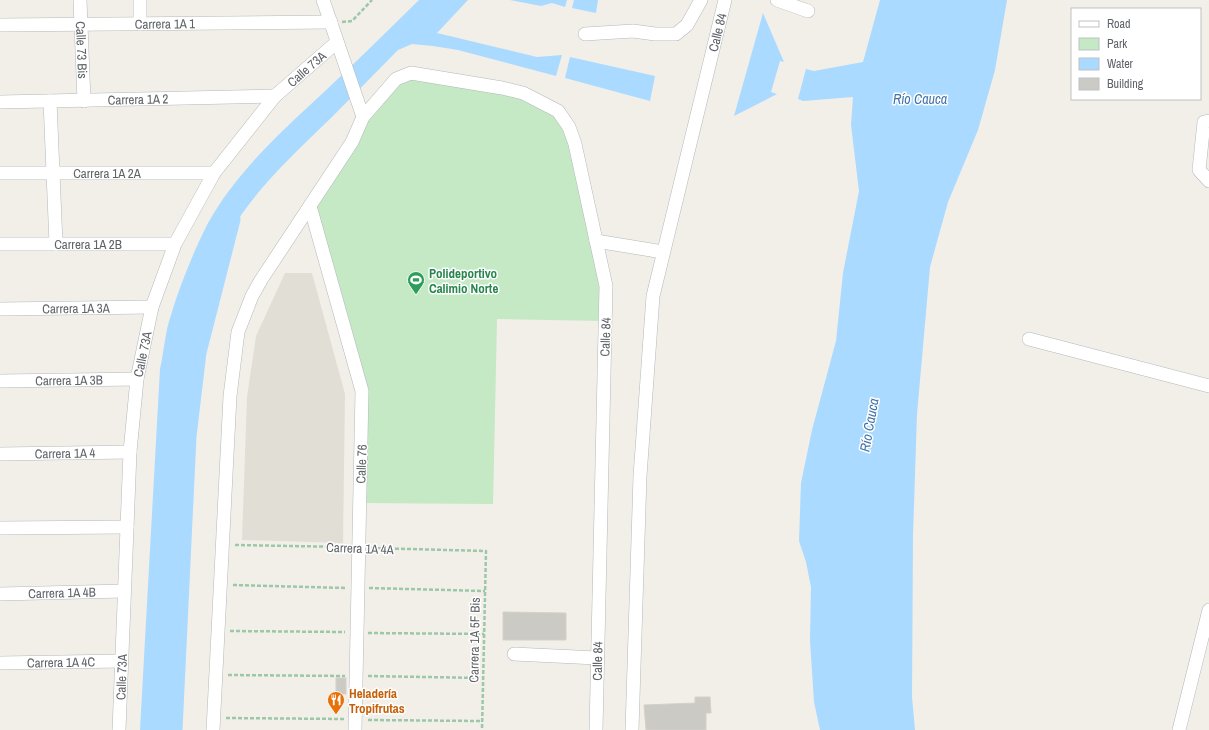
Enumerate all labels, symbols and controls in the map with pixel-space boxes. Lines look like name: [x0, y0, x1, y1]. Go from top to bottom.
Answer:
legend: [1071, 8, 1201, 100]
street label: Calle 84: [705, 11, 731, 53]
street label: Carrera 1A 1: [135, 15, 195, 33]
text: Road: [1107, 16, 1131, 32]
street label: Calle 73 Bis: [72, 21, 91, 79]
text: Park: [1107, 36, 1127, 52]
street label: Calle 73A: [284, 47, 330, 91]
text: Water: [1107, 56, 1134, 72]
text: Building: [1107, 76, 1144, 92]
street label: Carrera 1A 2: [108, 90, 168, 109]
water label: Río Cauca: [893, 90, 947, 108]
street label: Carrera 1A 2A: [73, 165, 142, 182]
street label: Carrera 1A 2B: [54, 236, 122, 253]
place label: Polideportivo Calimio Norte: [429, 265, 498, 297]
sports icon: Polideportivo Calimio Norte: [406, 270, 426, 295]
street label: Carrera 1A 3A: [42, 300, 111, 317]
street label: Calle 84: [596, 317, 615, 357]
street label: Calle 73A: [130, 329, 156, 379]
street label: Carrera 1A 3B: [35, 371, 103, 389]
water label: Río Cauca: [855, 397, 883, 453]
street label: Calle 76: [352, 444, 371, 484]
street label: Carrera 1A 4: [35, 445, 95, 462]
street label: Carrera 1A 4A: [326, 539, 395, 558]
street label: Carrera 1A 4B: [28, 584, 96, 602]
street label: Carrera 1A 5F Bis: [465, 597, 484, 683]
street label: Calle 84: [589, 641, 606, 681]
street label: Carrera 1A 4C: [27, 653, 96, 672]
street label: Calle 73A: [112, 653, 131, 701]
place label: Heladería Tropifrutas: [349, 685, 405, 717]
restaurant icon: Heladería Tropifrutas: [326, 690, 346, 715]

